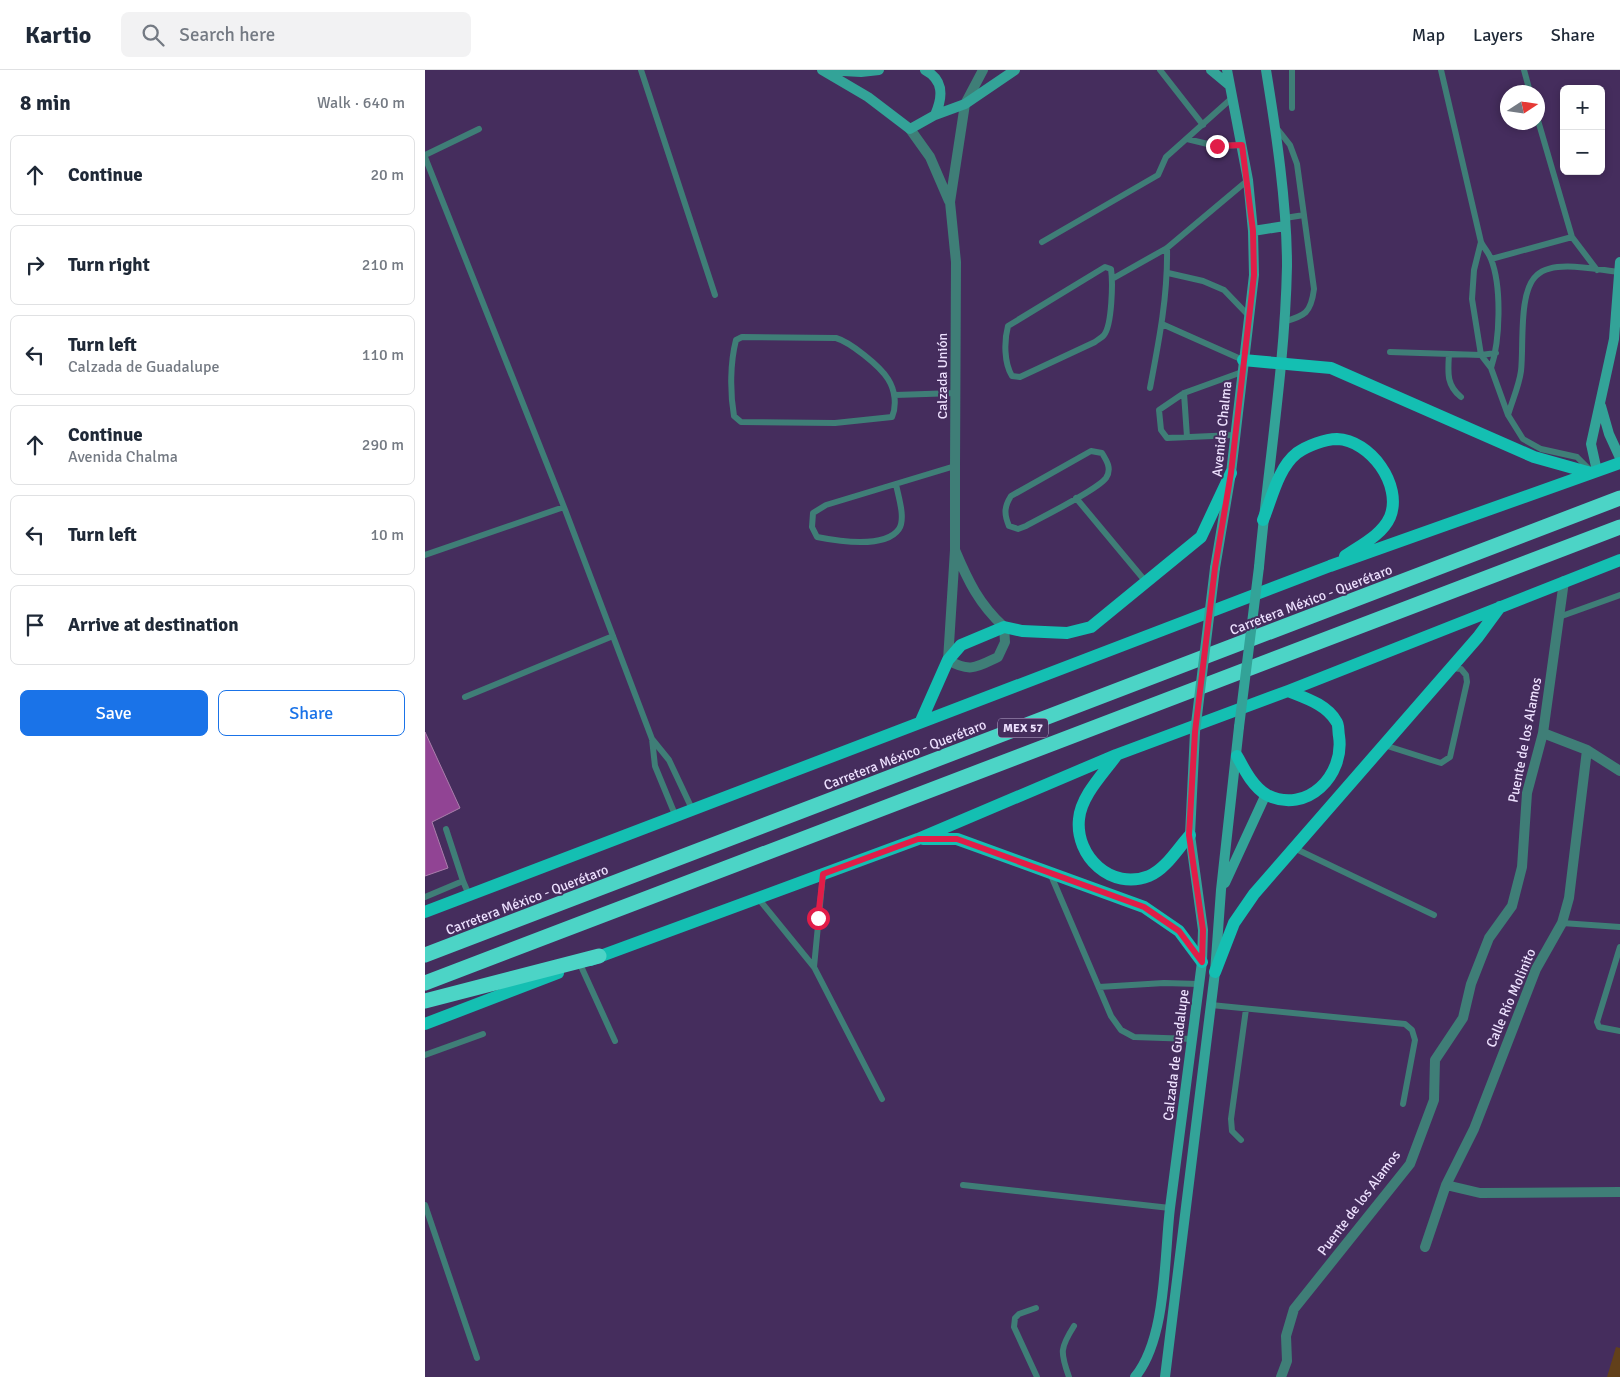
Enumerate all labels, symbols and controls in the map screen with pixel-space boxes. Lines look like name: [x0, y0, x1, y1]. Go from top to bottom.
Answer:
search box: [121, 12, 471, 57]
text: Kartio: [25, 20, 91, 50]
icon: search: [139, 21, 167, 49]
text: Search here: [179, 23, 275, 47]
text: Map: [1412, 24, 1445, 46]
text: Layers: [1473, 24, 1523, 46]
text: Share: [1551, 24, 1595, 46]
north arrow: [1500, 85, 1545, 130]
map controls: [1560, 85, 1605, 175]
button: +: [1560, 85, 1605, 130]
text: 8 min: [20, 90, 71, 116]
text: Walk · 640 m: [317, 93, 405, 113]
button: −: [1560, 130, 1605, 175]
route end: [1206, 135, 1229, 158]
icon: ahead: [21, 161, 49, 189]
text: Continue: [68, 163, 143, 187]
text: 20 m: [370, 165, 404, 185]
icon: right: [21, 251, 49, 279]
text: Turn right: [68, 253, 150, 277]
text: 210 m: [362, 255, 404, 275]
text: Turn left: [68, 333, 137, 357]
street label: Calzada Unión: [934, 333, 951, 419]
icon: left: [21, 341, 49, 369]
text: 110 m: [362, 345, 404, 365]
text: Calzada de Guadalupe: [68, 357, 219, 377]
street label: Avenida Chalma: [1209, 380, 1235, 478]
text: Continue: [68, 423, 143, 447]
icon: ahead: [21, 431, 49, 459]
text: 290 m: [362, 435, 404, 455]
text: Avenida Chalma: [68, 447, 178, 467]
icon: left: [21, 521, 49, 549]
text: Turn left: [68, 523, 137, 547]
text: 10 m: [370, 525, 404, 545]
street label: Carretera México - Querétaro: [1227, 561, 1395, 639]
icon: arrive: [21, 611, 49, 639]
text: Arrive at destination: [68, 613, 239, 637]
street label: Puente de los Alamos: [1505, 676, 1545, 804]
button: Save: [20, 690, 208, 736]
button: Share: [218, 690, 405, 736]
street label: Carretera México - Querétaro: [821, 716, 989, 794]
road number: MEX 57: [998, 718, 1048, 738]
street label: Carretera México - Querétaro: [443, 861, 611, 939]
route start: [807, 907, 830, 930]
street label: Calle Río Molinito: [1482, 946, 1540, 1050]
street label: Calzada de Guadalupe: [1159, 988, 1193, 1122]
street label: Puente de los Alamos: [1314, 1147, 1404, 1259]

